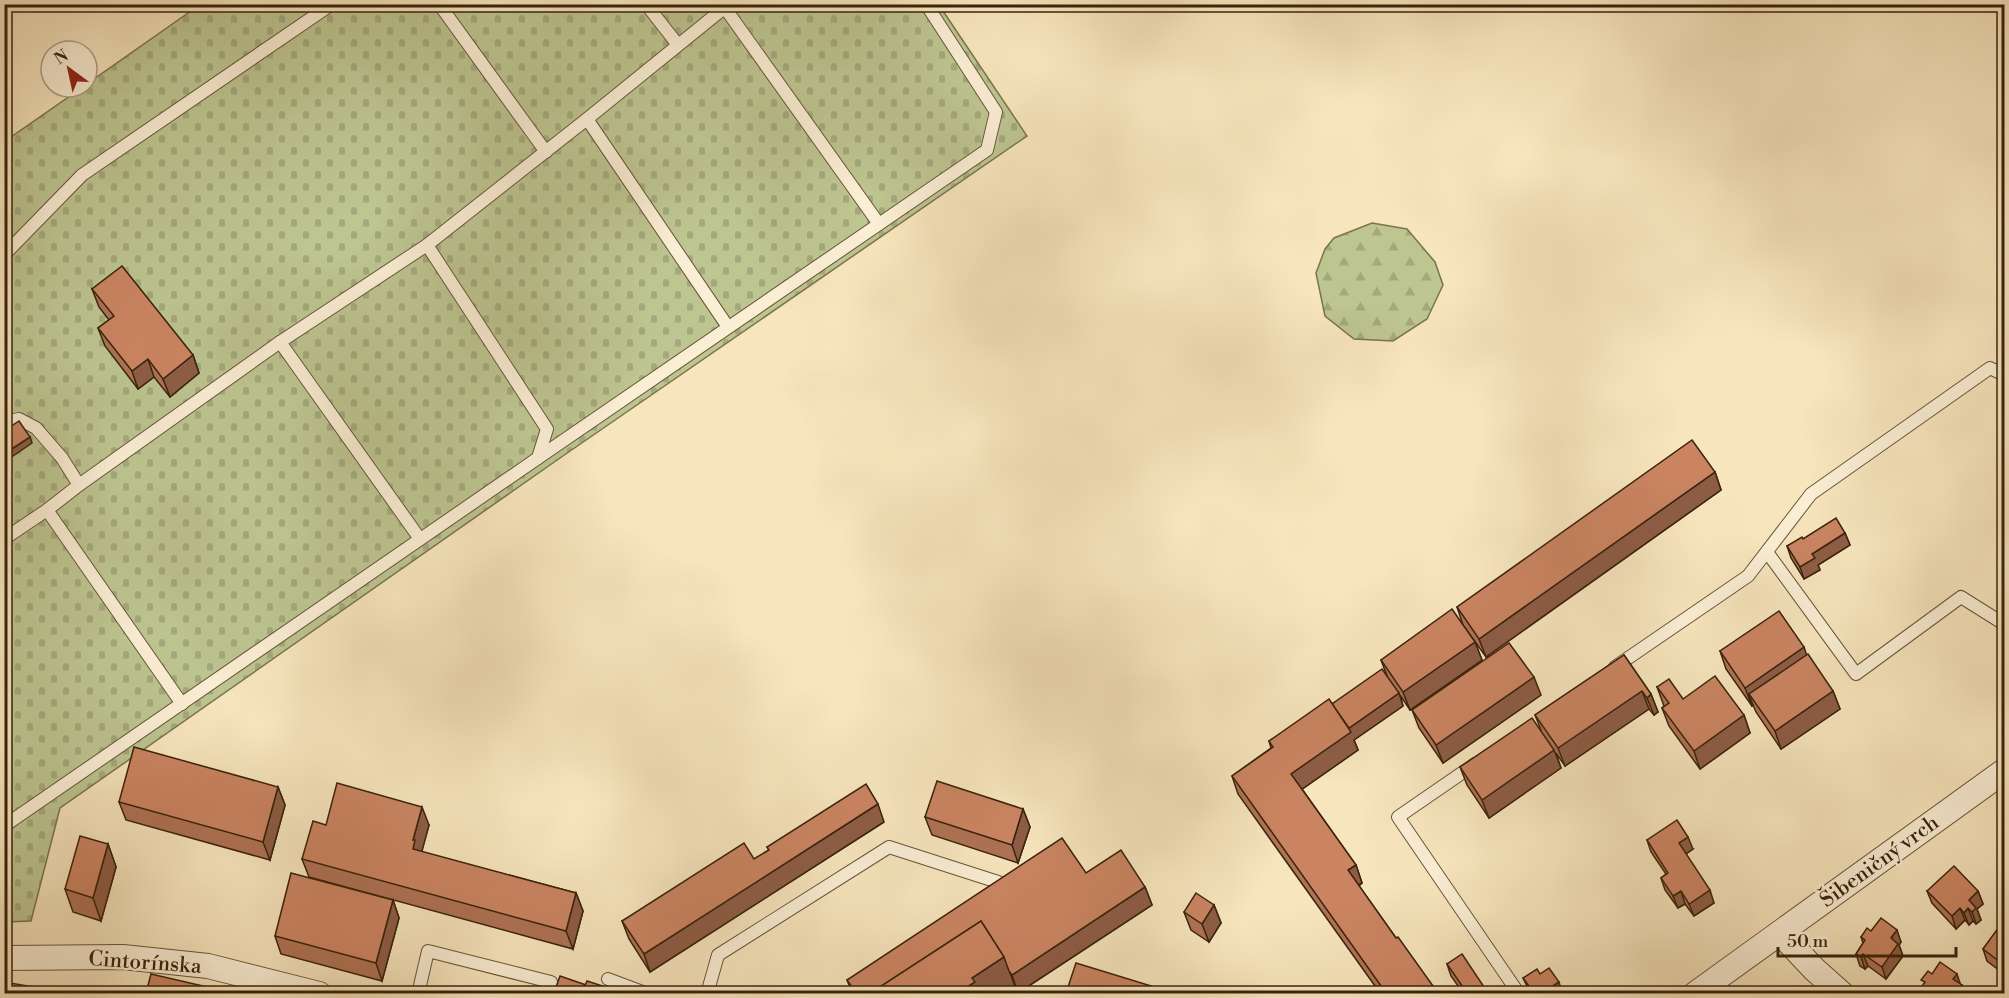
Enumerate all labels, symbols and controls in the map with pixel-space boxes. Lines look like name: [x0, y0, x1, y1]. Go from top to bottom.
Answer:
north arrow: [39, 39, 99, 99]
text: N: [51, 45, 72, 69]
street label: Šibeničný vrch: [1813, 807, 1945, 914]
scale bar: [1778, 920, 1956, 958]
text: 50 m: [1787, 930, 1829, 953]
street label: Cintorínska: [88, 946, 203, 980]

